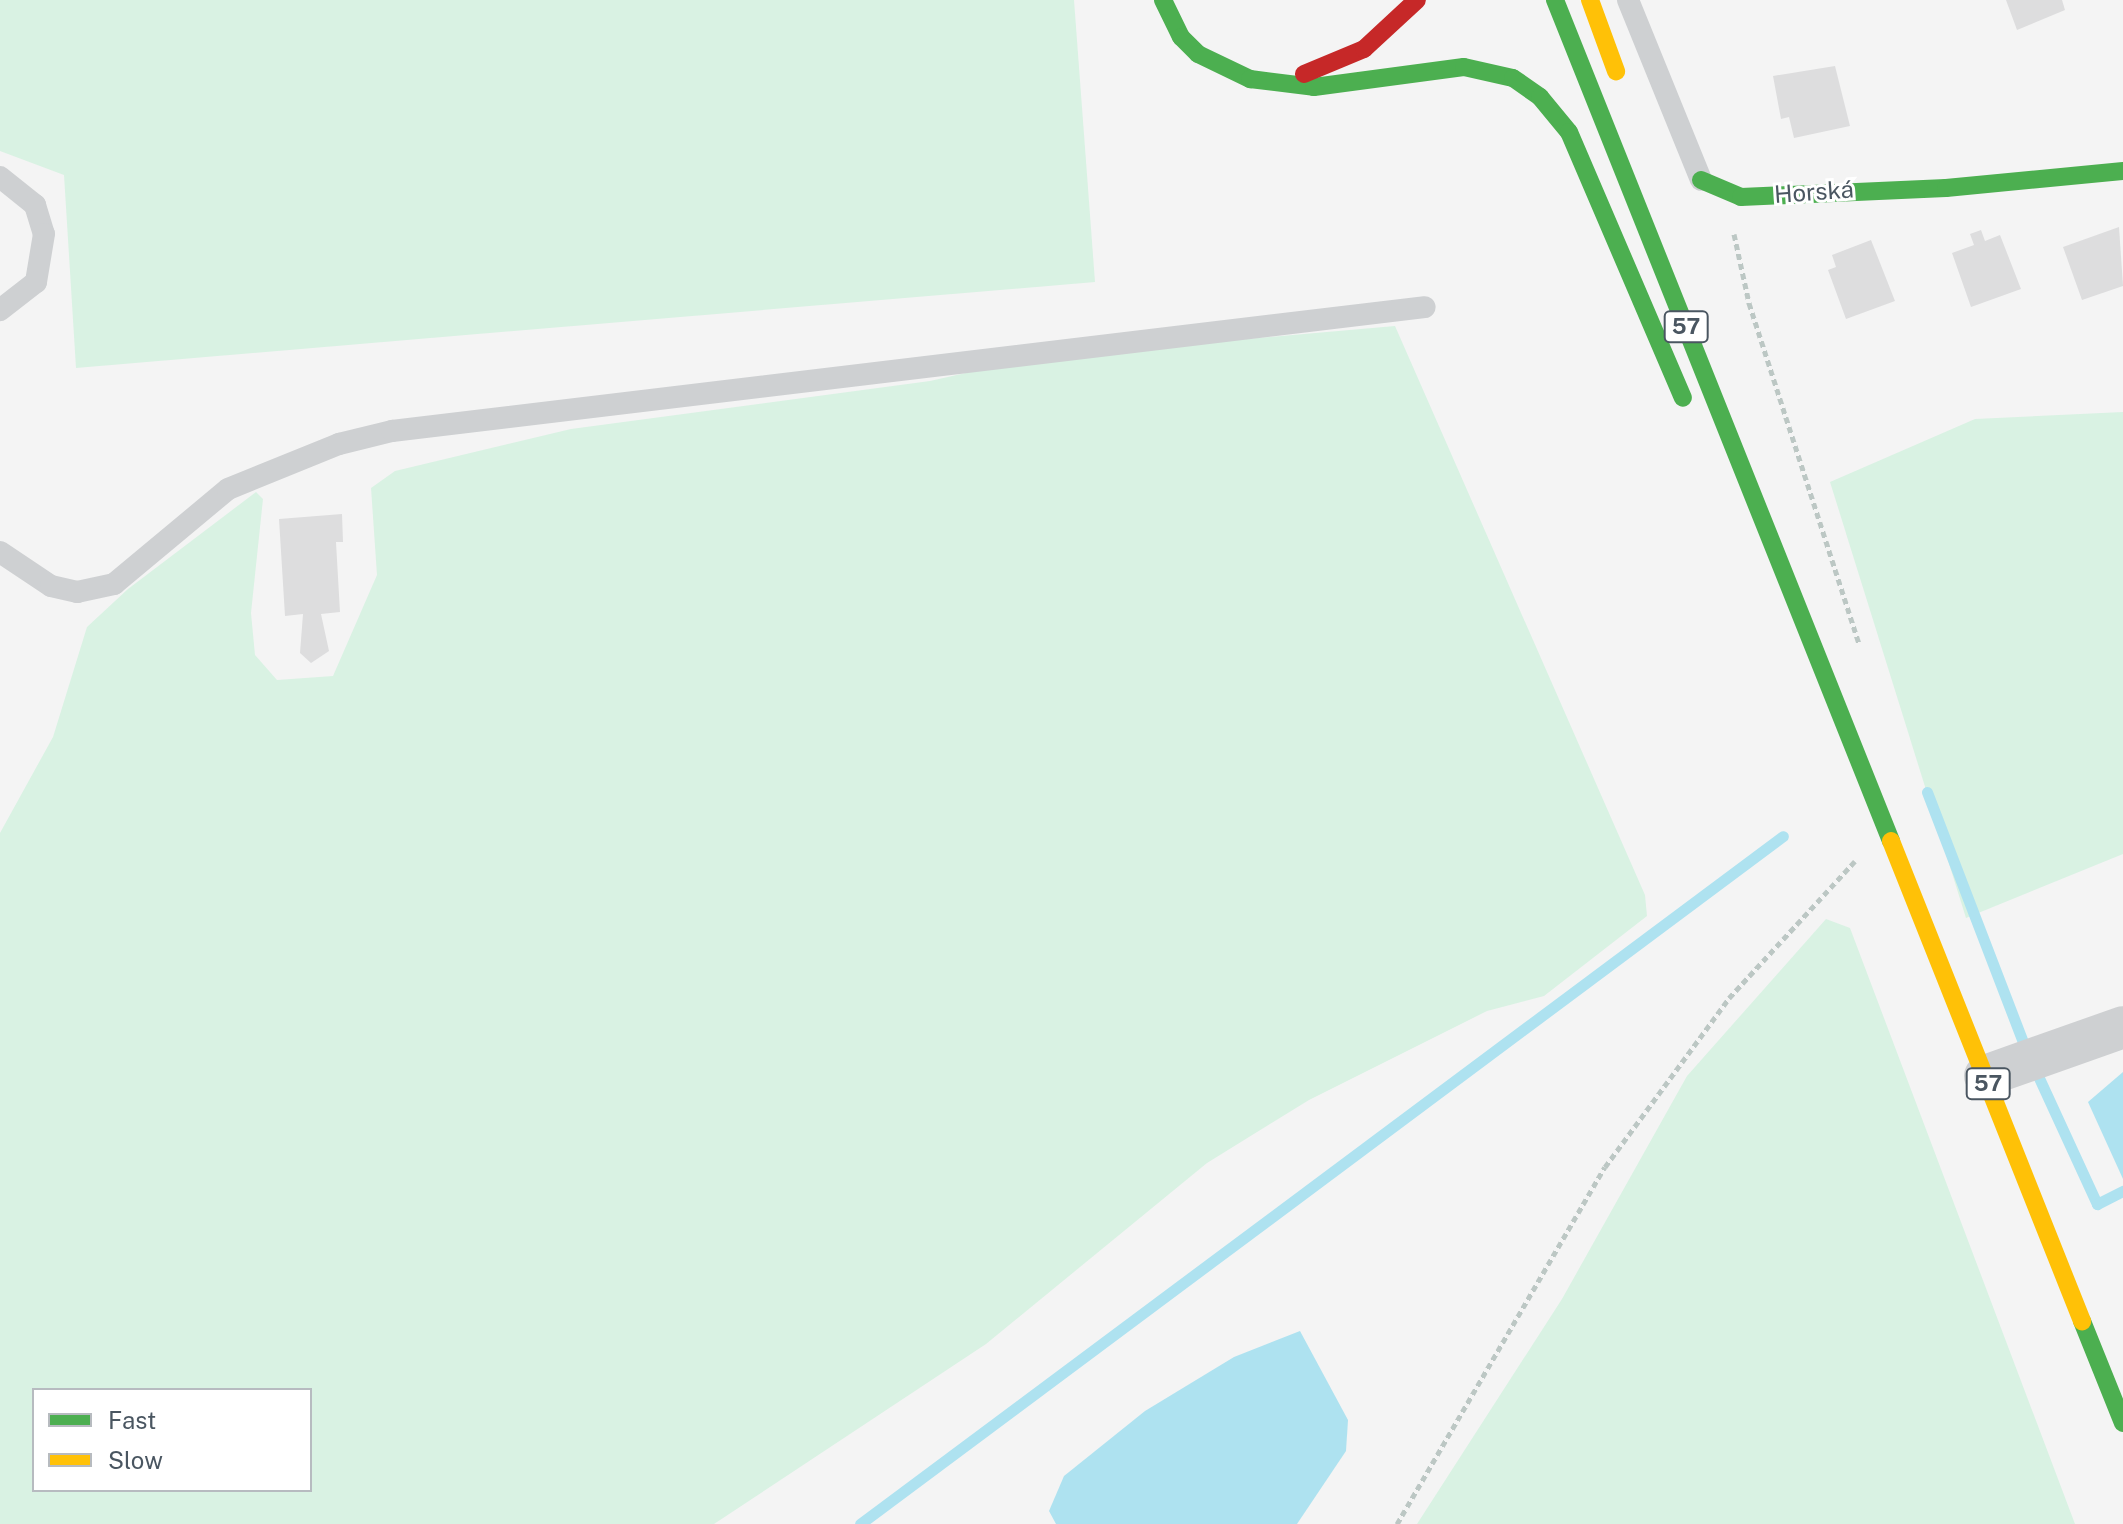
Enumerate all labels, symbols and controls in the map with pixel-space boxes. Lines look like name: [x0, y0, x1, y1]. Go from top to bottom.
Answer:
street label: Horská: [1773, 175, 1855, 209]
road number: 57: [1662, 309, 1710, 345]
road number: 57: [1964, 1066, 2012, 1102]
legend: [32, 1388, 312, 1492]
text: Fast: [108, 1406, 156, 1434]
text: Slow: [108, 1446, 163, 1474]

